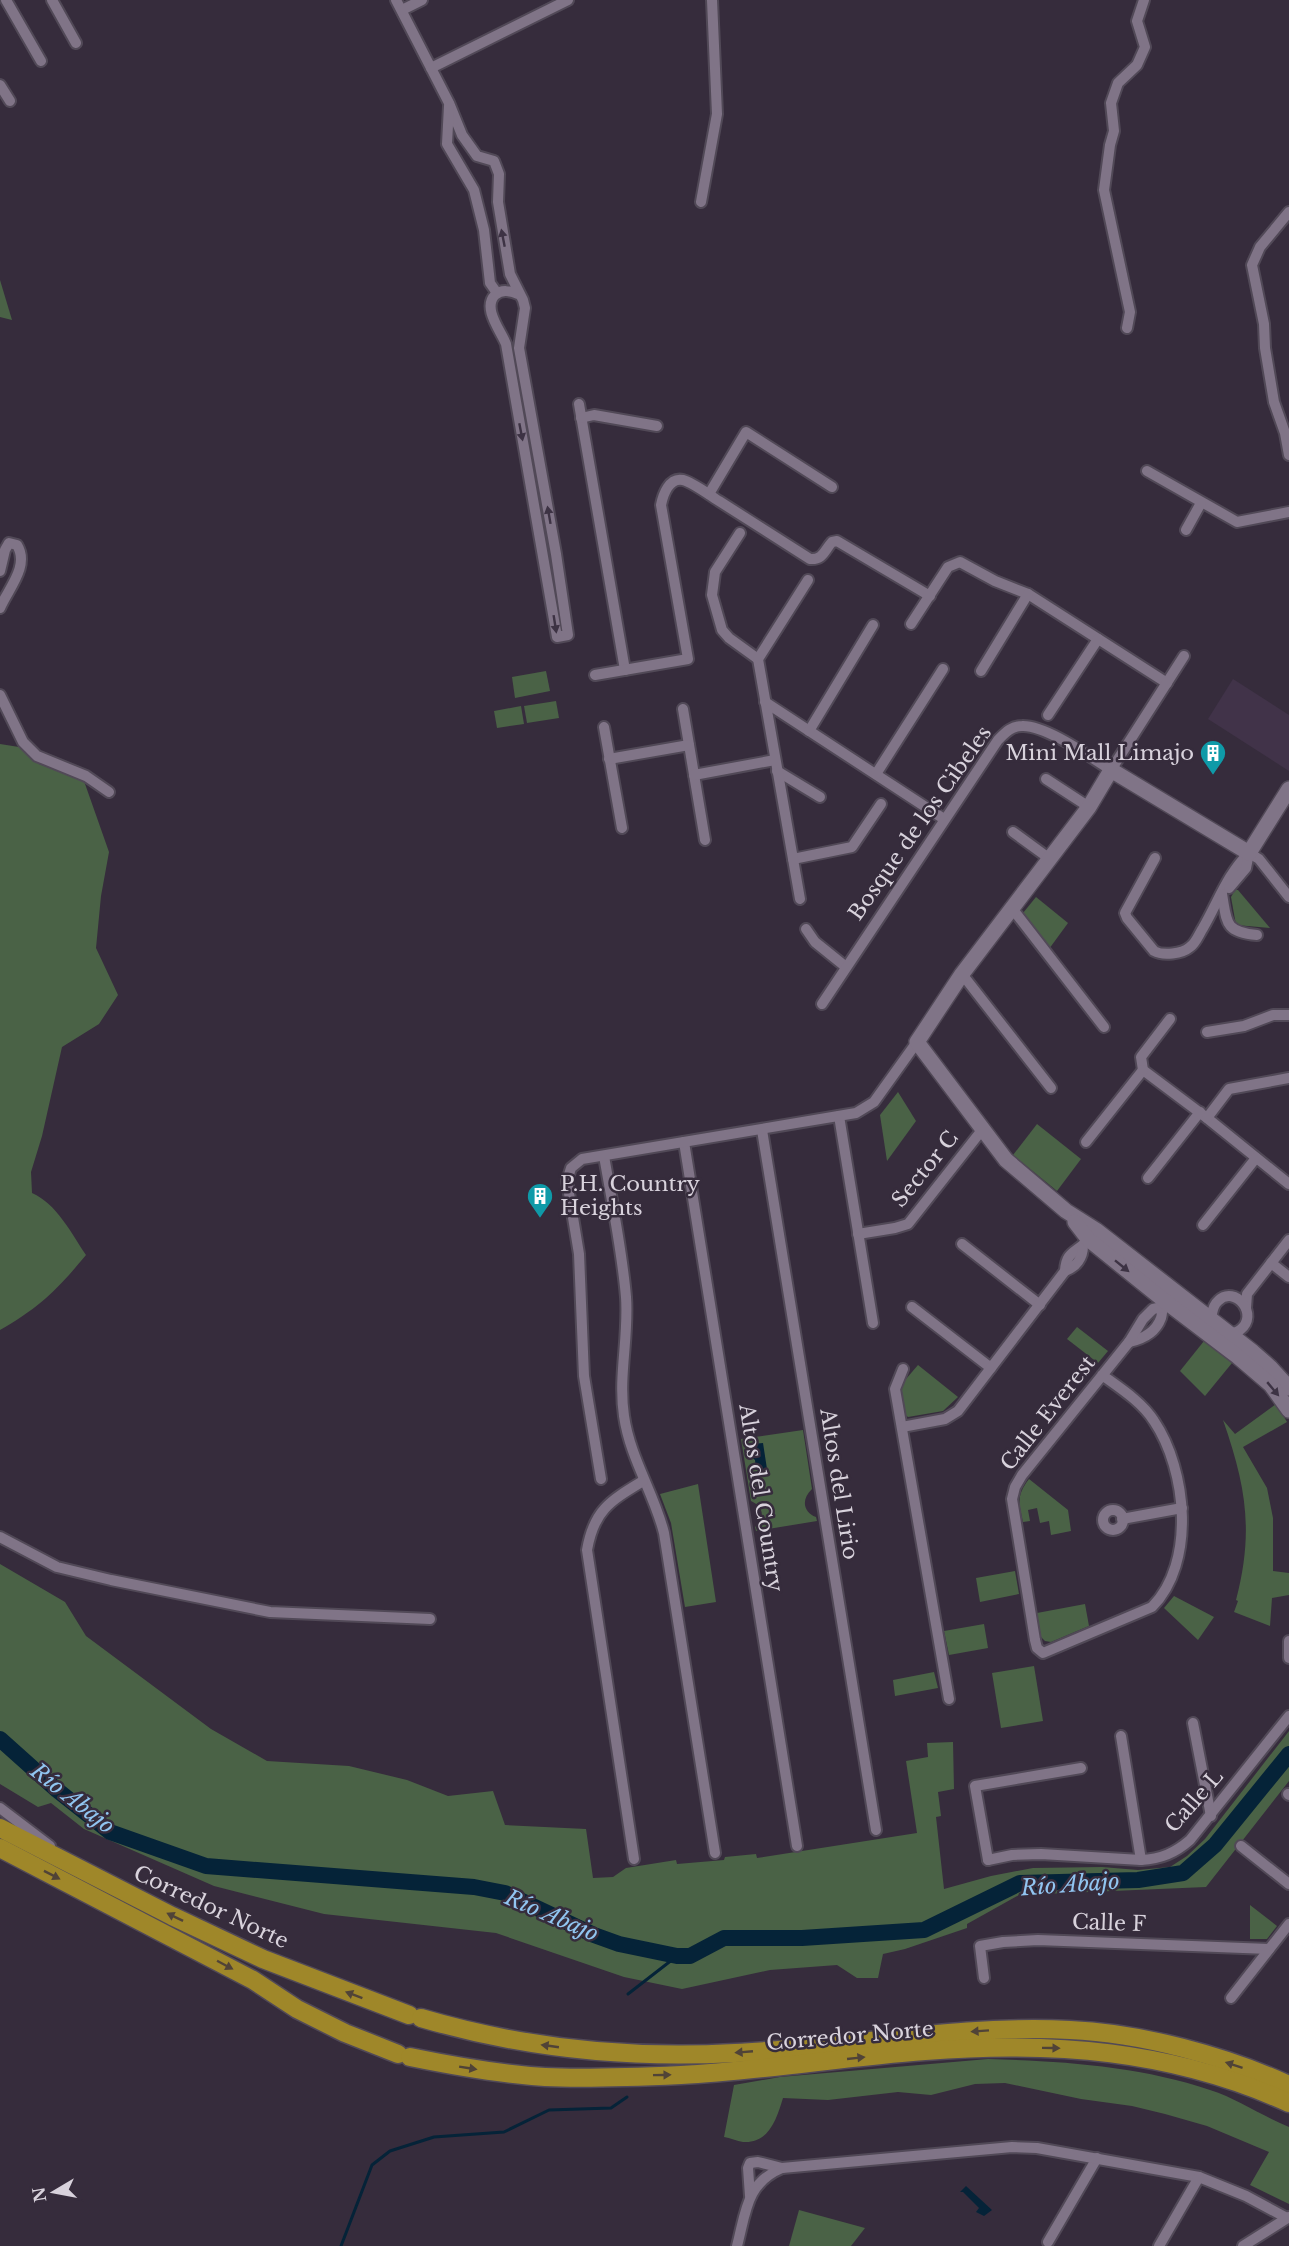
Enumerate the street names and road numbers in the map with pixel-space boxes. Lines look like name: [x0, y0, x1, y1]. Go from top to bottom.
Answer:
street label: Bosque de los Cibeles: [843, 721, 997, 925]
street label: Sector C: [886, 1126, 964, 1212]
street label: Calle Everest: [995, 1350, 1101, 1476]
street label: Altos del Country: [733, 1401, 789, 1594]
street label: Altos del Lirio: [814, 1406, 864, 1561]
street label: Calle L: [1159, 1764, 1229, 1838]
street label: Corredor Norte: [129, 1860, 293, 1954]
street label: Calle F: [1071, 1909, 1147, 1937]
street label: Corredor Norte: [765, 2016, 935, 2056]

